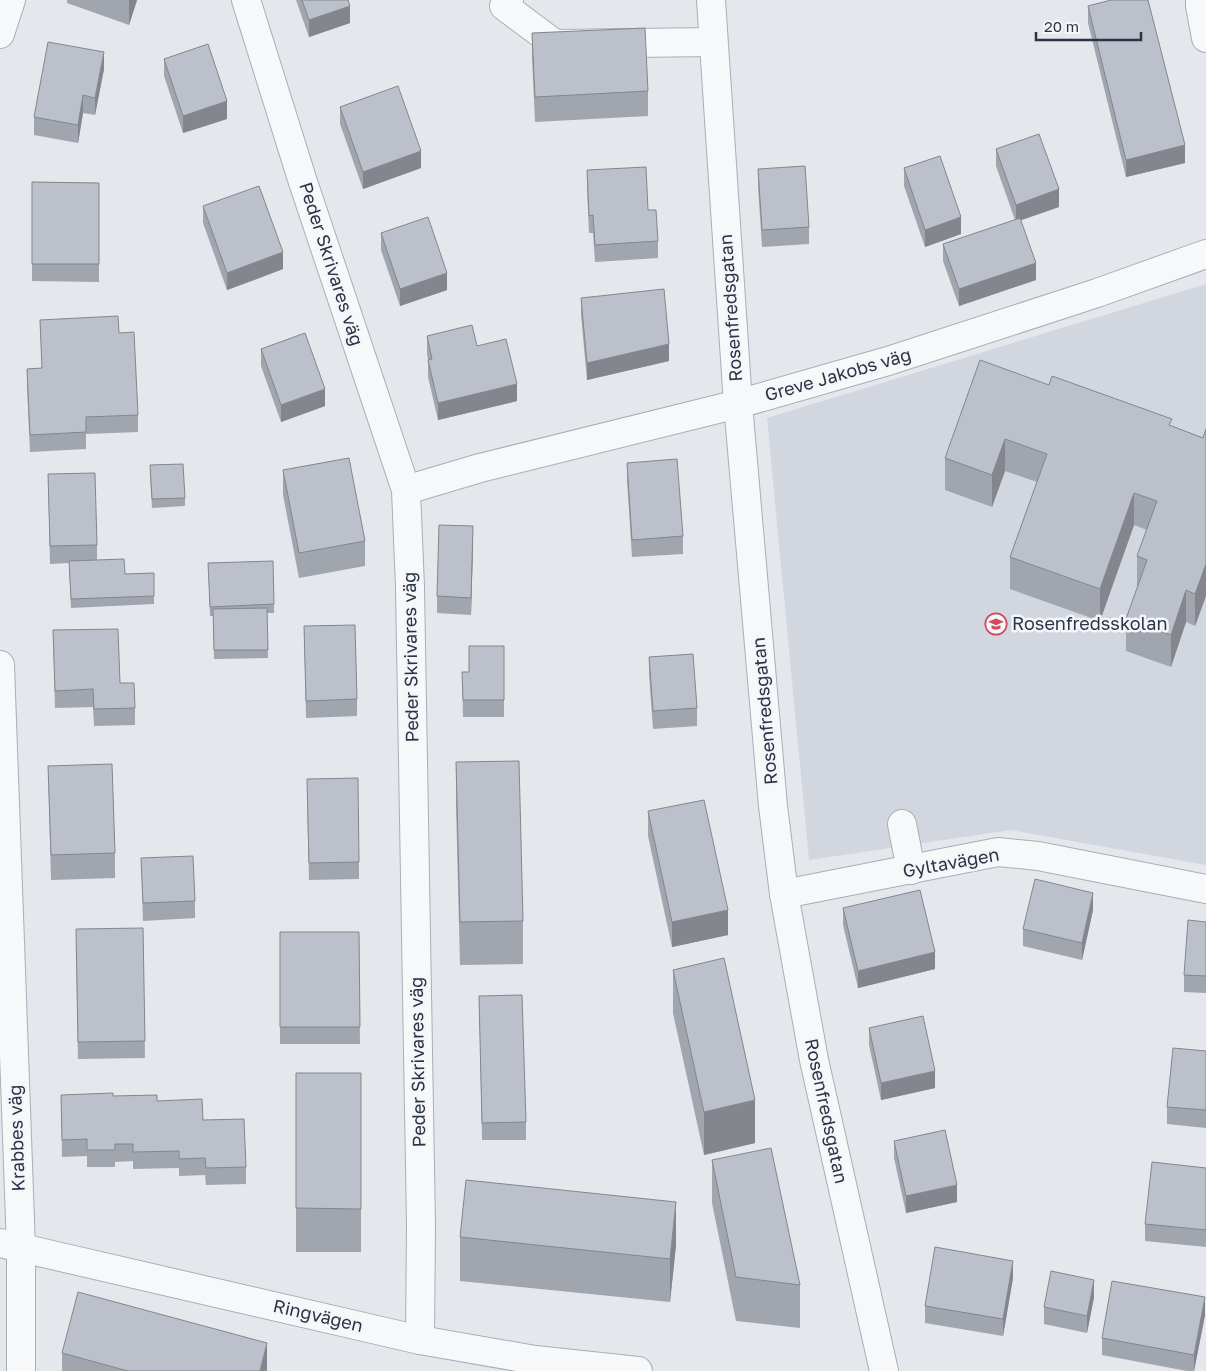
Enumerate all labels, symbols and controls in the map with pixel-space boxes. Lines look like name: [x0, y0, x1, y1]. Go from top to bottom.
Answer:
scale bar: [1036, 10, 1141, 42]
text: 20 m: [1044, 17, 1079, 35]
street label: Peder Skrivares väg: [295, 179, 369, 348]
street label: Rosenfredsgatan: [714, 234, 746, 383]
street label: Greve Jakobs väg: [762, 343, 913, 405]
street label: Peder Skrivares väg: [398, 572, 422, 743]
school or university icon: Rosenfredsskolan: [984, 612, 1008, 636]
place label: Rosenfredsskolan: [1012, 612, 1168, 634]
street label: Rosenfredsgatan: [747, 636, 781, 786]
street label: Gyltavägen: [901, 843, 1001, 881]
street label: Peder Skrivares väg: [405, 977, 429, 1148]
street label: Rosenfredsgatan: [801, 1036, 853, 1185]
street label: Krabbes väg: [3, 1084, 29, 1192]
street label: Ringvägen: [271, 1294, 365, 1336]

